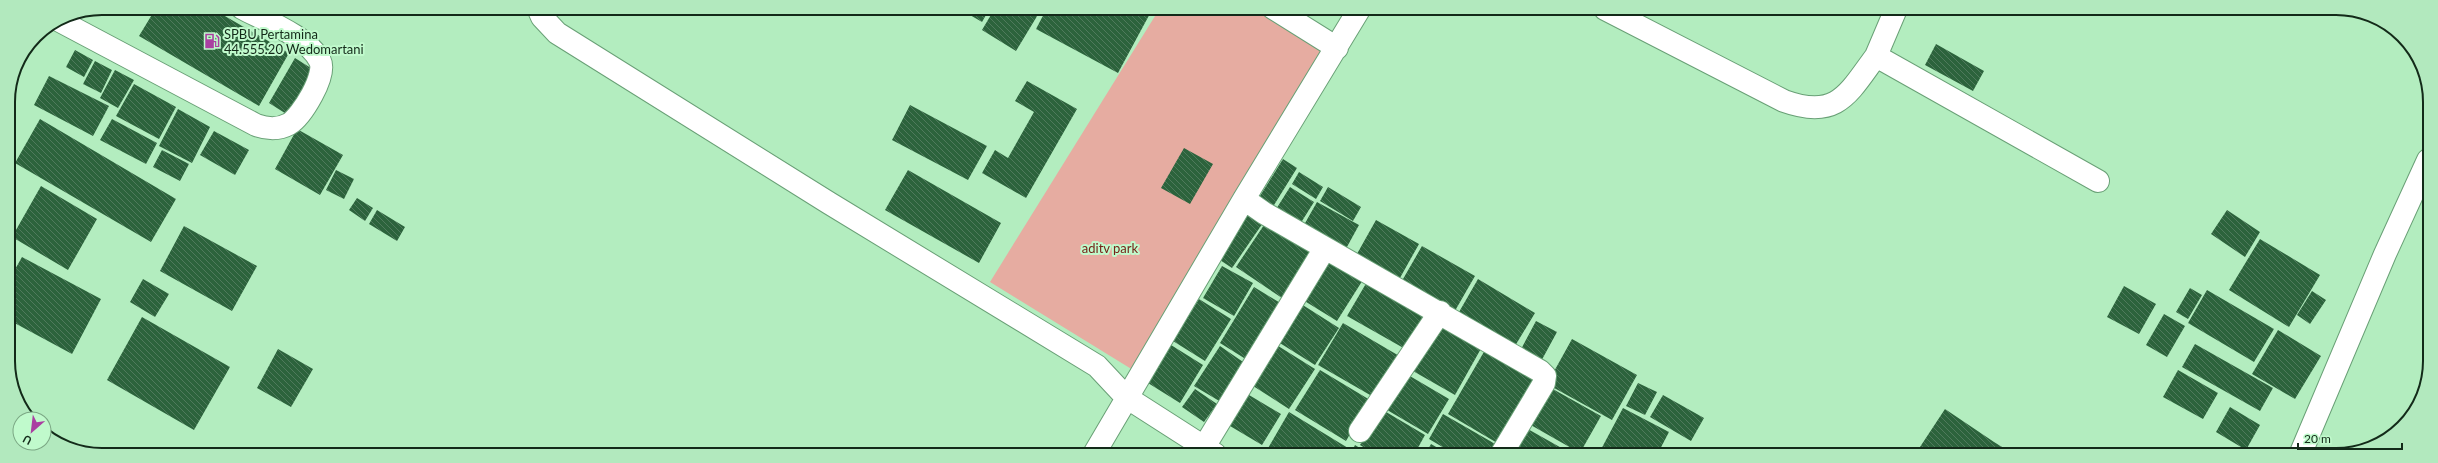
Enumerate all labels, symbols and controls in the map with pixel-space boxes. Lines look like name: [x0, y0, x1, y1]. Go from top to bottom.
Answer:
place label: SPBU Pertamina 44.555.20 Wedomartani: [224, 26, 364, 57]
fuel station icon: SPBU Pertamina 44.555.20 Wedomartani: [203, 32, 221, 50]
park label: aditv park: [1082, 240, 1139, 256]
north arrow: [12, 411, 52, 451]
scale bar: [2298, 425, 2402, 451]
text: 20 m: [2304, 431, 2331, 446]
text: U: [20, 433, 34, 448]

